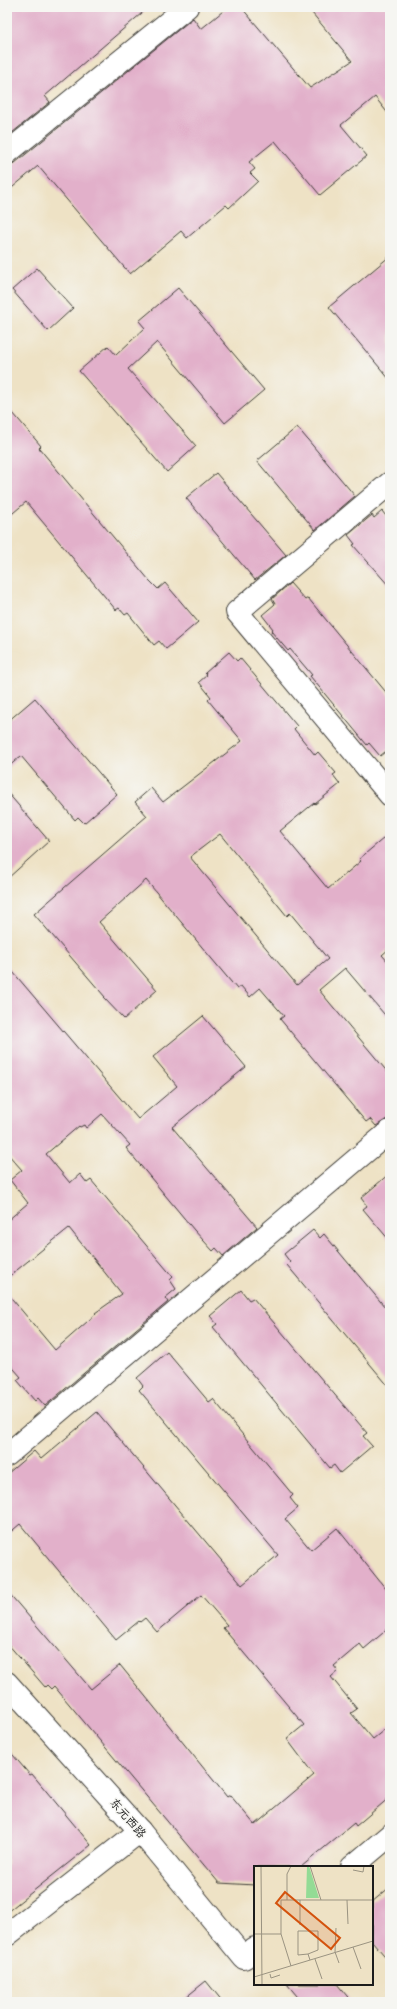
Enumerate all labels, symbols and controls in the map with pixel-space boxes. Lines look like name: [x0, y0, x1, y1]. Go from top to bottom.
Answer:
street label: 东元西路: [106, 1795, 150, 1841]
inset map: [254, 1866, 373, 1985]

